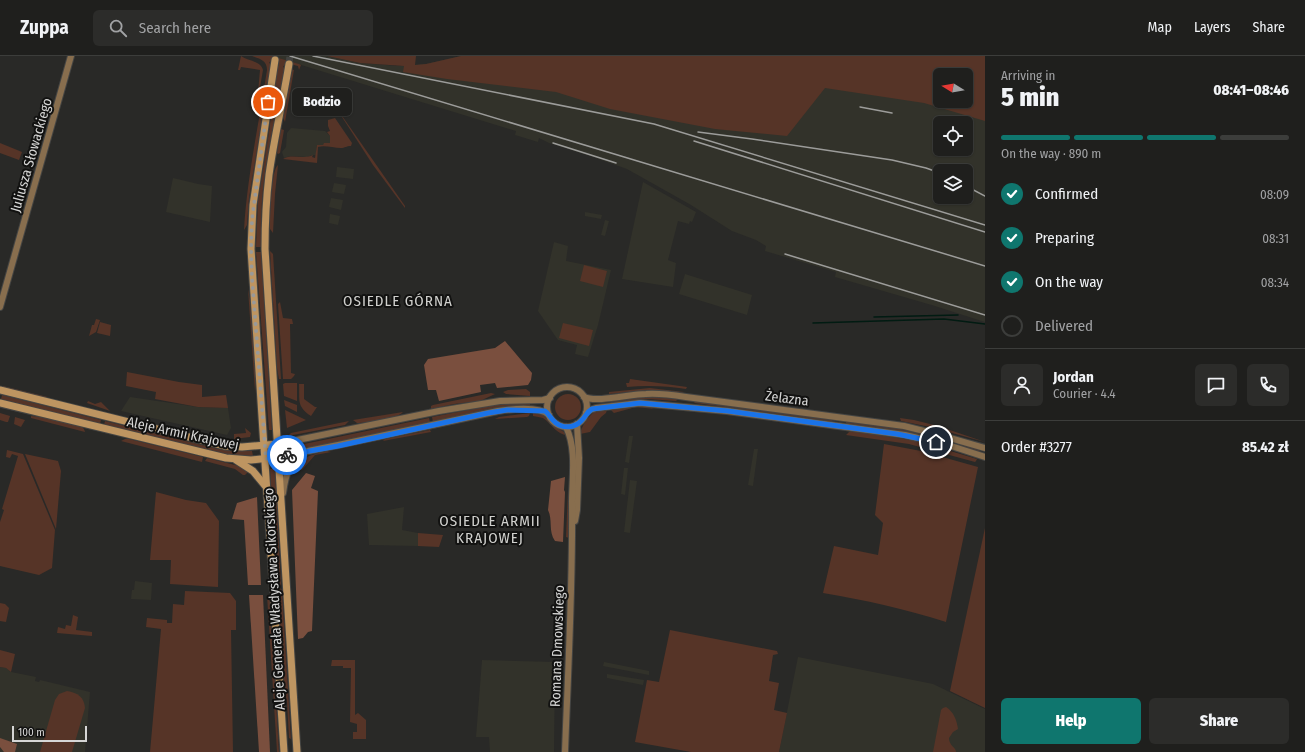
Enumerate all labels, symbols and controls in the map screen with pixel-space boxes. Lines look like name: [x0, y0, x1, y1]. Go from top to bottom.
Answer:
search box: [93, 10, 373, 46]
text: Zuppa: [20, 16, 69, 39]
icon: search: [107, 17, 129, 39]
text: Search here: [139, 19, 211, 37]
text: Map: [1148, 19, 1172, 36]
text: Layers: [1194, 19, 1230, 36]
text: Share: [1252, 19, 1285, 36]
north arrow: [933, 68, 973, 108]
map controls: [933, 68, 973, 204]
text: Arriving in: [1001, 68, 1055, 83]
text: 08:41–08:46: [1213, 81, 1289, 99]
text: 5 min: [1001, 82, 1059, 113]
pin: [251, 85, 285, 119]
callout: Bodzio: [292, 88, 352, 116]
icon: bag: [257, 91, 279, 113]
text: Bodzio: [303, 94, 341, 109]
street label: Juliusza Słowackiego: [7, 96, 56, 214]
button: locate: [933, 116, 973, 156]
text: On the way · 890 m: [1001, 146, 1101, 161]
button: layers: [933, 164, 973, 204]
icon: check: [1001, 183, 1023, 205]
text: Confirmed: [1035, 185, 1098, 203]
text: 08:09: [1260, 187, 1289, 202]
icon: check: [1001, 227, 1023, 249]
text: Preparing: [1035, 229, 1094, 247]
text: 08:31: [1262, 231, 1289, 246]
icon: check: [1001, 271, 1023, 293]
text: On the way: [1035, 273, 1103, 291]
text: 08:34: [1261, 275, 1289, 290]
district label: OSIEDLE GÓRNA: [343, 292, 453, 310]
text: Delivered: [1035, 317, 1093, 335]
button: person: [1001, 364, 1043, 406]
button: chat: [1195, 364, 1237, 406]
button: phone: [1247, 364, 1289, 406]
text: Jordan: [1053, 368, 1094, 386]
text: Courier · 4.4: [1053, 386, 1116, 401]
street label: Żelazna: [764, 387, 810, 410]
street label: Aleje Armii Krajowej: [125, 413, 240, 454]
pin: [919, 425, 953, 459]
icon: home: [925, 431, 947, 453]
courier: [267, 435, 307, 475]
text: Order #3277: [1001, 438, 1072, 456]
text: 85.42 zł: [1242, 438, 1289, 456]
icon: bike: [276, 444, 298, 466]
street label: Aleje Generała Władysława Sikorskiego: [260, 488, 289, 710]
district label: OSIEDLE ARMII KRAJOWEJ: [439, 512, 541, 547]
street label: Romana Dmowskiego: [547, 585, 568, 707]
button: Help: [1001, 698, 1141, 744]
button: Share: [1149, 698, 1289, 744]
scale bar: [12, 724, 87, 743]
text: 100 m: [18, 726, 45, 739]

